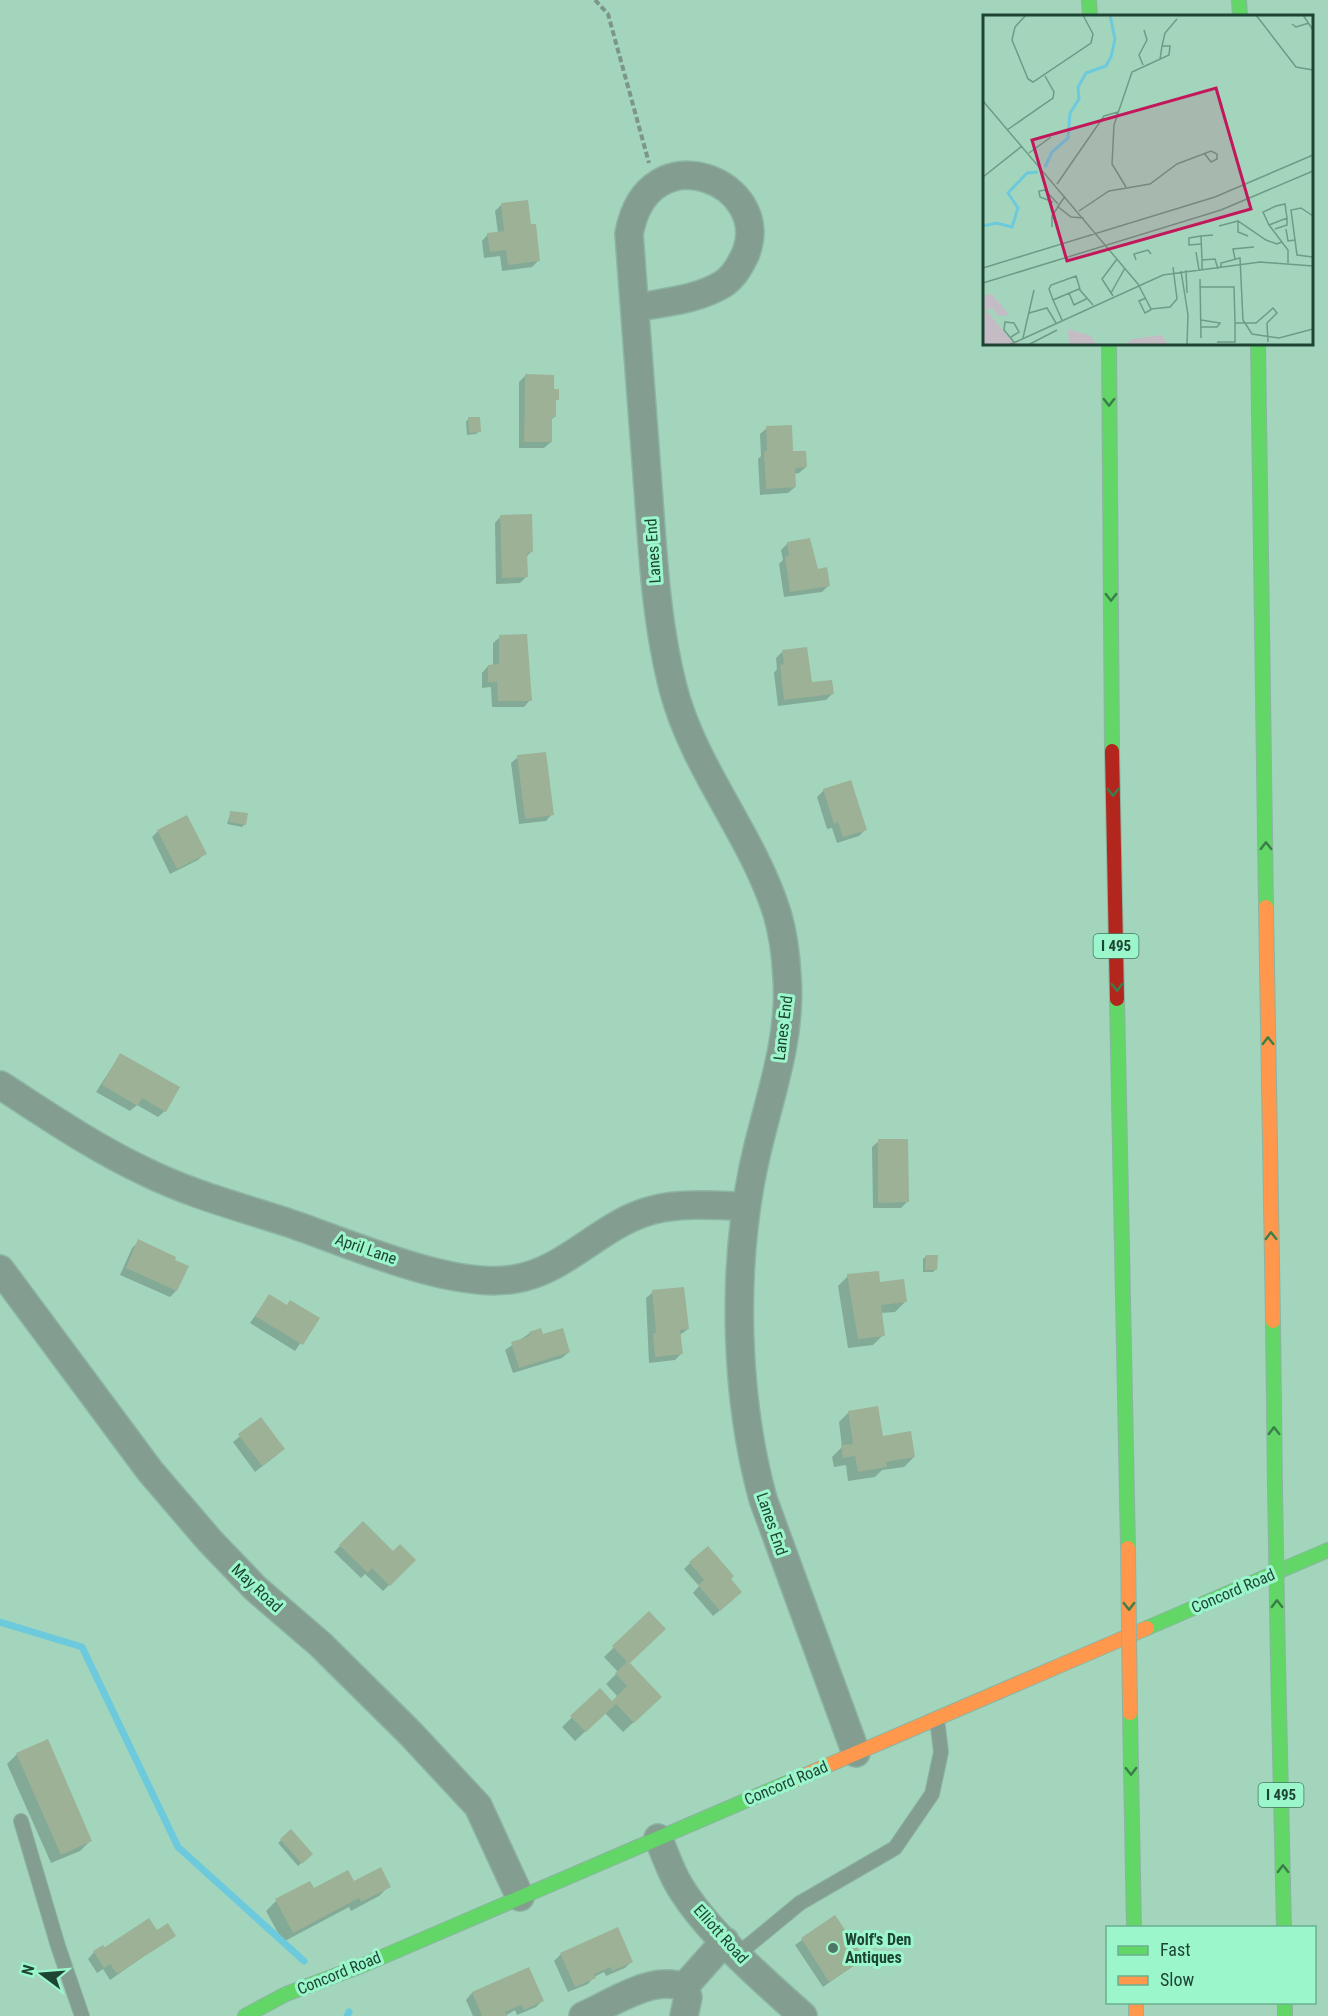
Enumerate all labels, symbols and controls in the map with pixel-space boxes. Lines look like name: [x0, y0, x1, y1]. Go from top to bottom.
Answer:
inset map: [983, 15, 1313, 345]
one-way arrow: [1103, 397, 1115, 406]
street label: Lanes End: [641, 518, 665, 584]
one-way arrow: [1104, 592, 1117, 601]
one-way arrow: [1107, 787, 1119, 796]
one-way arrow: [1260, 842, 1272, 851]
road number: I 495: [1094, 934, 1138, 958]
one-way arrow: [1110, 982, 1123, 991]
street label: Lanes End: [770, 995, 796, 1061]
one-way arrow: [1262, 1037, 1275, 1046]
street label: April Lane: [333, 1230, 399, 1268]
one-way arrow: [1265, 1232, 1277, 1241]
one-way arrow: [1268, 1426, 1280, 1435]
street label: Lanes End: [752, 1490, 792, 1558]
street label: May Road: [228, 1560, 286, 1616]
street label: Concord Road: [1188, 1565, 1278, 1617]
one-way arrow: [1271, 1600, 1284, 1609]
one-way arrow: [1122, 1602, 1135, 1611]
street label: Concord Road: [741, 1757, 831, 1809]
one-way arrow: [1125, 1767, 1138, 1776]
road number: I 495: [1258, 1783, 1304, 1807]
one-way arrow: [1276, 1865, 1289, 1874]
street label: Elliott Road: [690, 1901, 752, 1967]
legend: [1106, 1926, 1316, 2004]
place label: Wolf's Den Antiques: [845, 1930, 912, 1967]
text: Fast: [1160, 1939, 1191, 1960]
marker: Wolf's Den Antiques: [826, 1941, 840, 1955]
north arrow: [12, 1944, 72, 2004]
street label: Concord Road: [294, 1948, 384, 1998]
text: N: [18, 1963, 39, 1977]
text: Slow: [1160, 1969, 1195, 1990]

